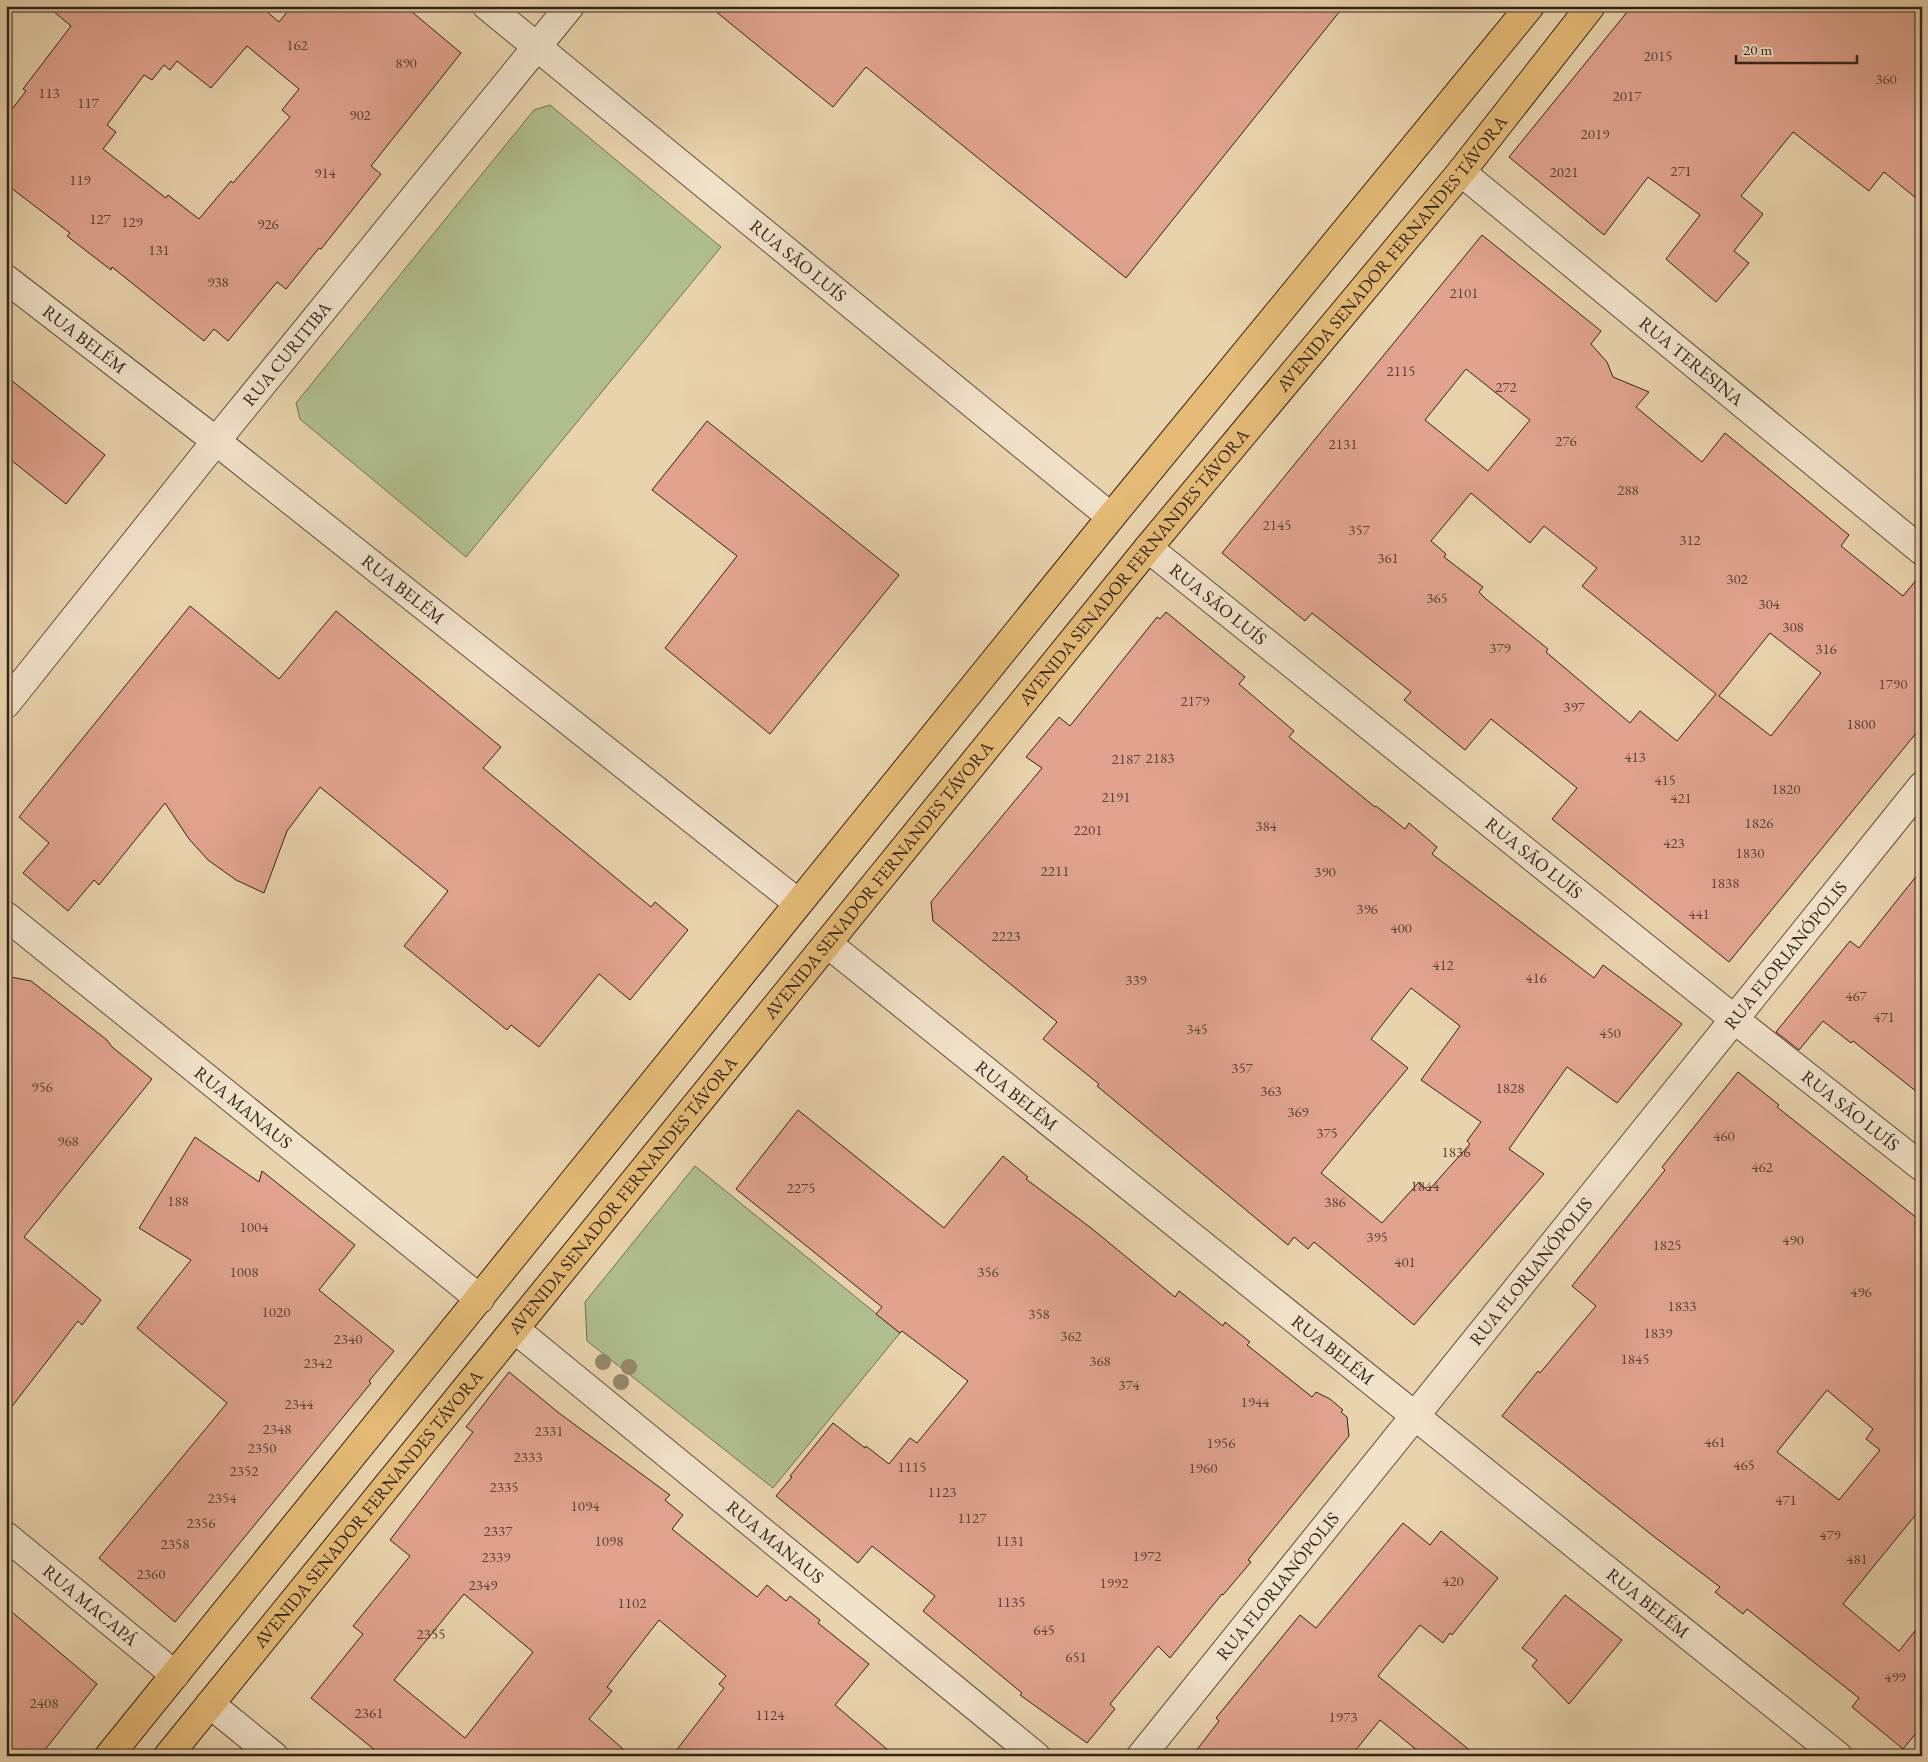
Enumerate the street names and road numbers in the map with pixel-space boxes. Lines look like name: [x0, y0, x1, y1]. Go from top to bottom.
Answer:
street label: AVENIDA SENADOR FERNANDES TÁVORA: [1270, 110, 1512, 397]
street label: RUA SÃO LUÍS: [745, 214, 851, 307]
street label: RUA CURITIBA: [237, 296, 336, 411]
street label: RUA BELÉM: [38, 299, 131, 379]
street label: RUA TERESINA: [1635, 311, 1749, 411]
street label: AVENIDA SENADOR FERNANDES TÁVORA: [1013, 423, 1254, 710]
street label: RUA BELÉM: [357, 549, 450, 629]
street label: RUA SÃO LUÍS: [1165, 558, 1272, 650]
street label: AVENIDA SENADOR FERNANDES TÁVORA: [758, 736, 998, 1024]
street label: RUA SÃO LUÍS: [1481, 812, 1587, 904]
street label: RUA FLORIANÓPOLIS: [1719, 876, 1852, 1034]
street label: AVENIDA SENADOR FERNANDES TÁVORA: [502, 1051, 742, 1339]
street label: RUA BELÉM: [971, 1055, 1063, 1135]
street label: RUA MANAUS: [190, 1061, 297, 1154]
street label: RUA SÃO LUÍS: [1797, 1065, 1904, 1156]
street label: RUA FLORIANÓPOLIS: [1464, 1192, 1597, 1350]
street label: RUA BELÉM: [1287, 1309, 1379, 1390]
street label: AVENIDA SENADOR FERNANDES TÁVORA: [248, 1365, 488, 1653]
street label: RUA MANAUS: [722, 1495, 829, 1589]
street label: RUA FLORIANÓPOLIS: [1211, 1507, 1344, 1665]
street label: RUA MACAPÁ: [38, 1559, 143, 1651]
street label: RUA BELÉM: [1602, 1563, 1694, 1643]

